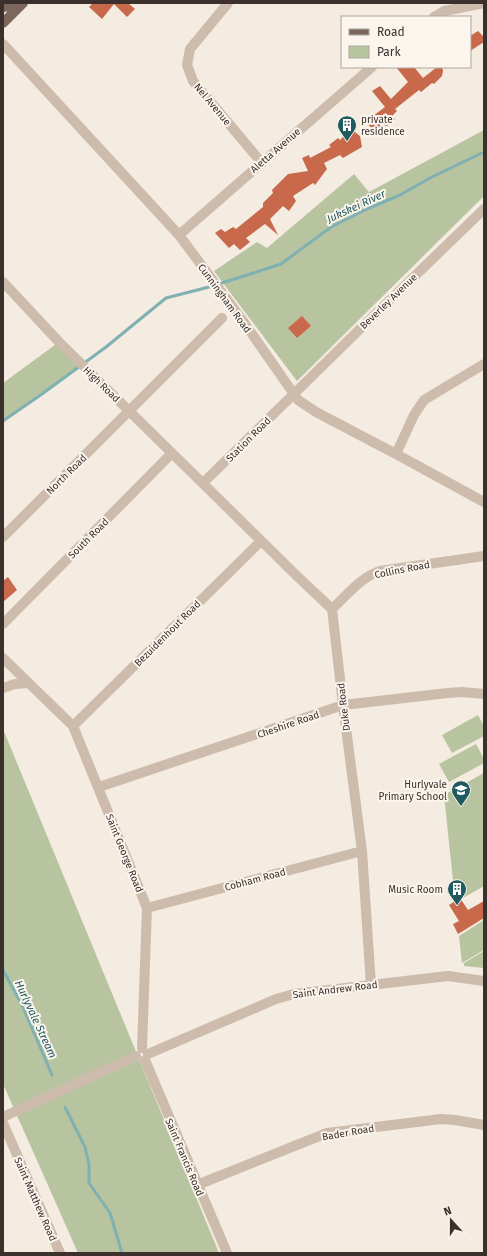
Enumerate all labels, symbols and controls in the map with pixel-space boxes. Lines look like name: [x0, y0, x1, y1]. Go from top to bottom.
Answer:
legend: [341, 16, 471, 68]
text: Road: [377, 25, 405, 39]
text: Park: [377, 45, 401, 59]
street label: Nel Avenue: [191, 81, 233, 128]
building icon: private residence: [336, 114, 358, 142]
place label: private residence: [361, 114, 405, 138]
street label: Aletta Avenue: [248, 126, 303, 176]
water label: Jukskei River: [324, 187, 388, 226]
street label: Cunningham Road: [195, 262, 253, 335]
street label: Beverley Avenue: [358, 271, 420, 332]
street label: High Road: [80, 364, 122, 405]
street label: Station Road: [224, 415, 274, 465]
street label: North Road: [44, 452, 89, 497]
street label: South Road: [66, 516, 111, 561]
street label: Collins Road: [373, 559, 431, 581]
street label: Bezuidenhout Road: [132, 598, 203, 669]
street label: Duke Road: [335, 682, 353, 732]
street label: Cheshire Road: [256, 709, 321, 741]
place label: Hurlyvale Primary School: [379, 779, 447, 803]
school or university icon: Hurlyvale Primary School: [450, 779, 472, 807]
street label: Saint George Road: [103, 812, 145, 894]
street label: Cobham Road: [223, 866, 287, 894]
building icon: Music Room: [446, 878, 468, 906]
place label: Music Room: [388, 884, 443, 896]
water label: Hurlyvale Stream: [12, 978, 59, 1060]
street label: Saint Andrew Road: [292, 979, 378, 1001]
street label: Saint Francis Road: [162, 1117, 206, 1198]
street label: Bader Road: [321, 1123, 375, 1143]
street label: Saint Matthew Road: [11, 1156, 59, 1243]
north arrow: [431, 1200, 471, 1240]
text: N: [442, 1204, 453, 1219]

